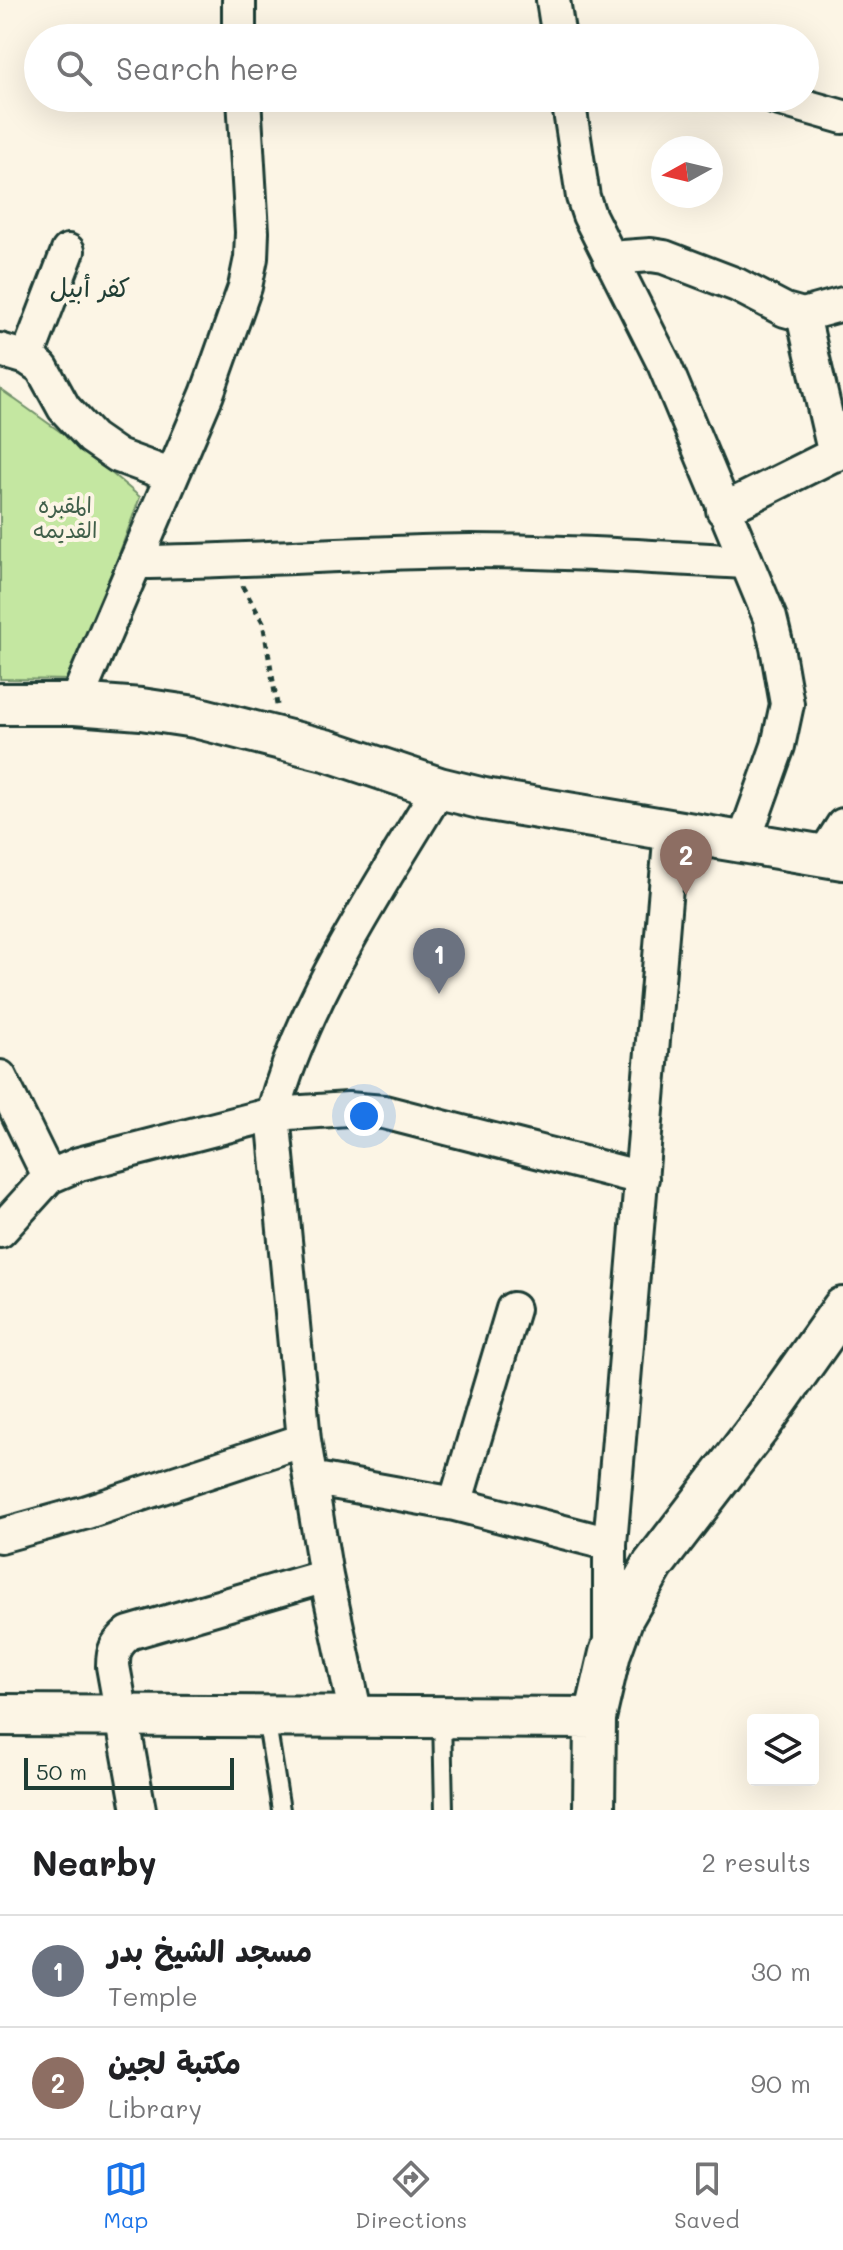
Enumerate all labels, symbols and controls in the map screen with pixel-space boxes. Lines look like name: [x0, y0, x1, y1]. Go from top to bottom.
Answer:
search box: [24, 24, 819, 112]
icon: search: [52, 46, 96, 90]
text: Search here: [116, 48, 299, 88]
north arrow: [651, 136, 723, 208]
district label: كفر أبيل: [50, 270, 130, 304]
park label: المقبره القديمه: [33, 490, 97, 544]
pin: 2: [660, 829, 712, 895]
pin: 1: [413, 928, 465, 994]
your location: [344, 1096, 384, 1136]
map controls: [747, 1714, 819, 1786]
button: layers: [747, 1714, 819, 1786]
scale bar: [24, 1754, 234, 1790]
text: 50 m: [36, 1757, 87, 1786]
text: Nearby: [32, 1840, 157, 1885]
text: 2 results: [702, 1845, 811, 1879]
text: مسجد الشيخ بدر: [108, 1930, 312, 1970]
text: 1: [52, 1954, 64, 1988]
text: 30 m: [751, 1954, 811, 1988]
text: Temple: [108, 1979, 198, 2013]
text: مكتبة لجين: [108, 2042, 241, 2082]
text: 2: [51, 2066, 65, 2100]
text: 90 m: [751, 2066, 811, 2100]
text: Library: [108, 2091, 202, 2125]
tab: Map: [104, 2157, 148, 2234]
tab: Directions: [355, 2157, 467, 2234]
tab: Saved: [674, 2157, 739, 2234]

